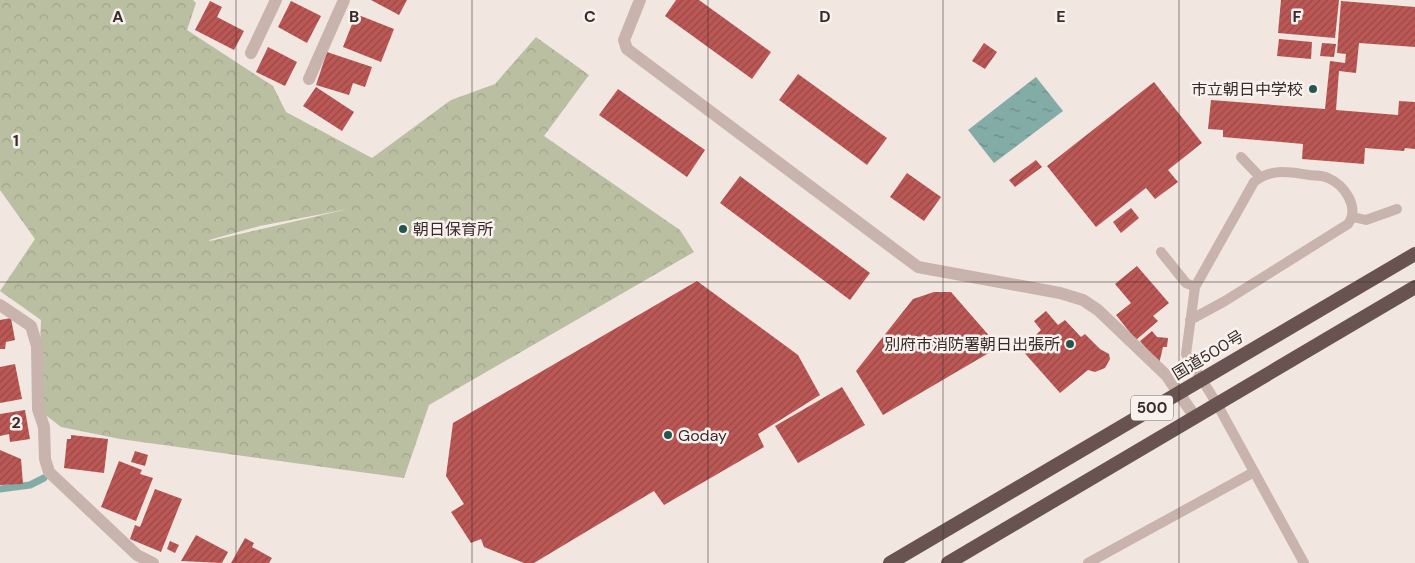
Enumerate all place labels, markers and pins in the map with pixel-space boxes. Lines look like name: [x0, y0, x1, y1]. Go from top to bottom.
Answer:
place label: 市立朝日中学校: [1191, 79, 1303, 100]
marker: 市立朝日中学校: [1307, 83, 1319, 95]
place label: 朝日保育所: [413, 219, 493, 240]
marker: 朝日保育所: [397, 223, 409, 235]
place label: 別府市消防署朝日出張所: [884, 334, 1060, 355]
marker: 別府市消防署朝日出張所: [1064, 338, 1076, 350]
place label: Goday: [678, 425, 727, 446]
marker: Goday: [662, 429, 674, 441]

